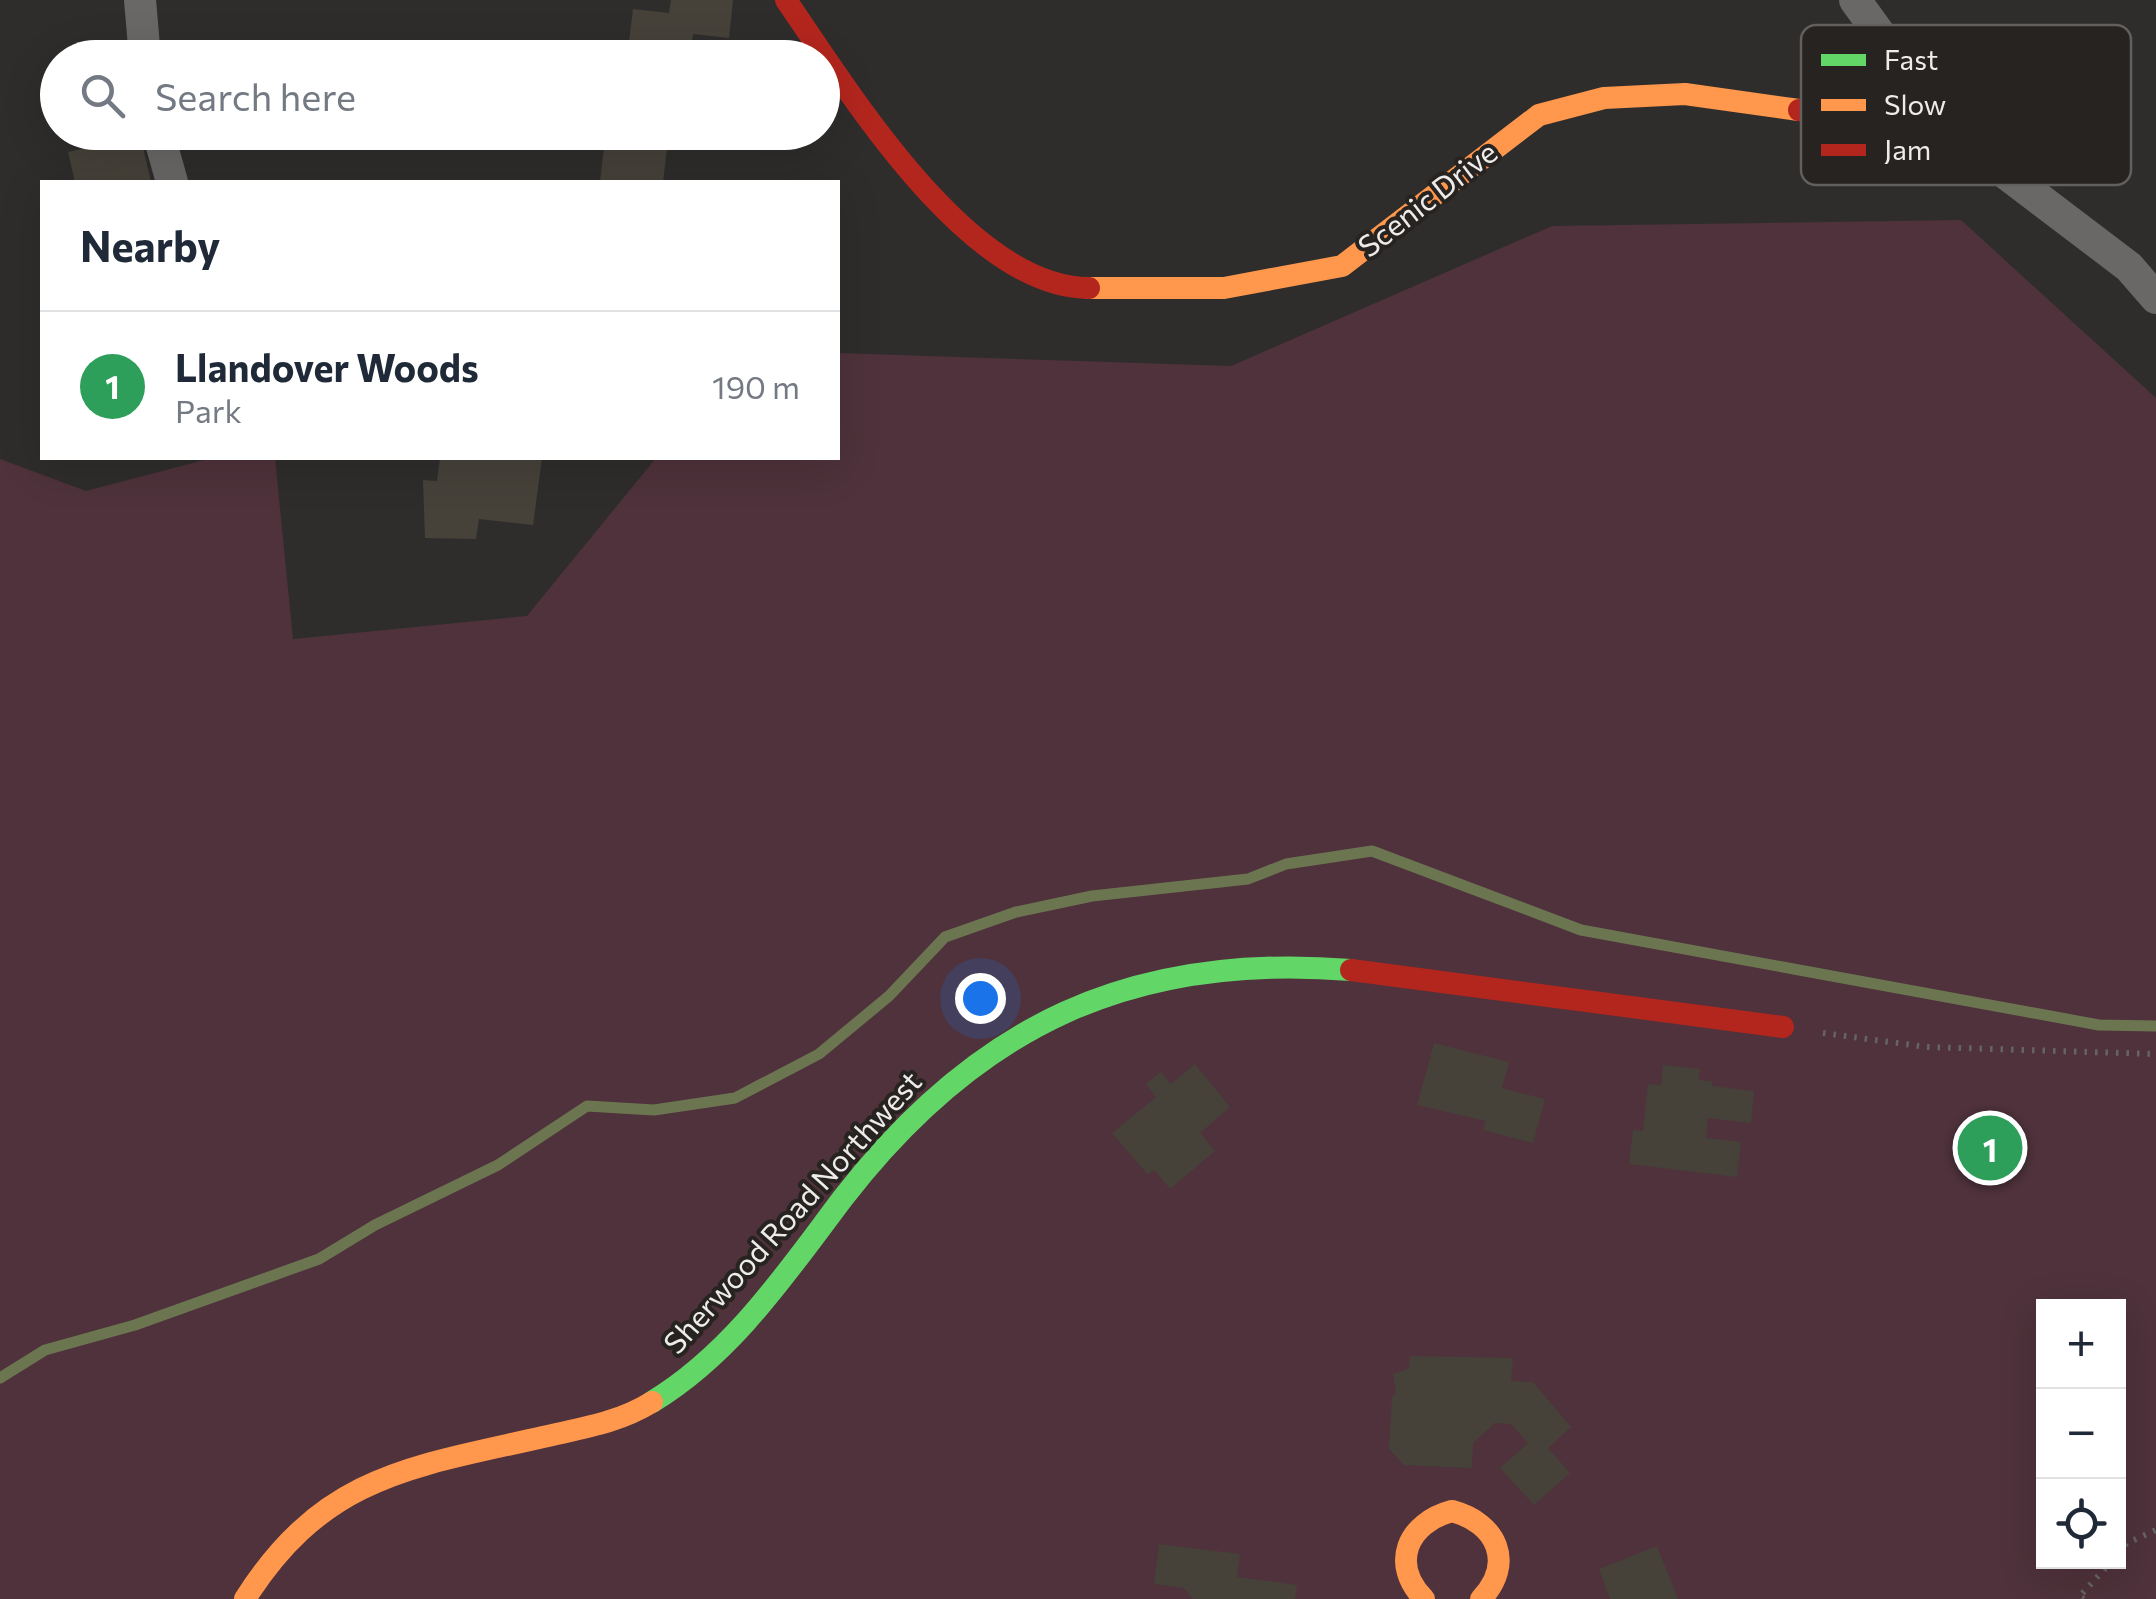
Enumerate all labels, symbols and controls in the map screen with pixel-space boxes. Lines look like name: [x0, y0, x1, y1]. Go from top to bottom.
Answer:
legend: [1801, 25, 2131, 185]
search box: [40, 40, 840, 150]
text: Fast: [1884, 42, 1938, 76]
icon: search: [75, 68, 130, 123]
text: Search here: [155, 72, 356, 119]
text: Slow: [1884, 87, 1946, 121]
street label: Scenic Drive: [1350, 132, 1503, 264]
text: Jam: [1884, 132, 1931, 166]
text: Nearby: [80, 219, 220, 271]
text: Llandover Woods: [175, 343, 479, 390]
text: 1: [105, 366, 120, 406]
text: 190 m: [712, 366, 800, 406]
text: Park: [175, 390, 242, 430]
your location: [955, 973, 1006, 1024]
street label: Sherwood Road Northwest: [654, 1062, 928, 1360]
pin: 1: [1958, 1110, 2022, 1186]
map controls: [2036, 1299, 2126, 1569]
button: +: [2036, 1299, 2126, 1389]
button: −: [2036, 1389, 2126, 1479]
button: locate: [2036, 1479, 2126, 1569]

